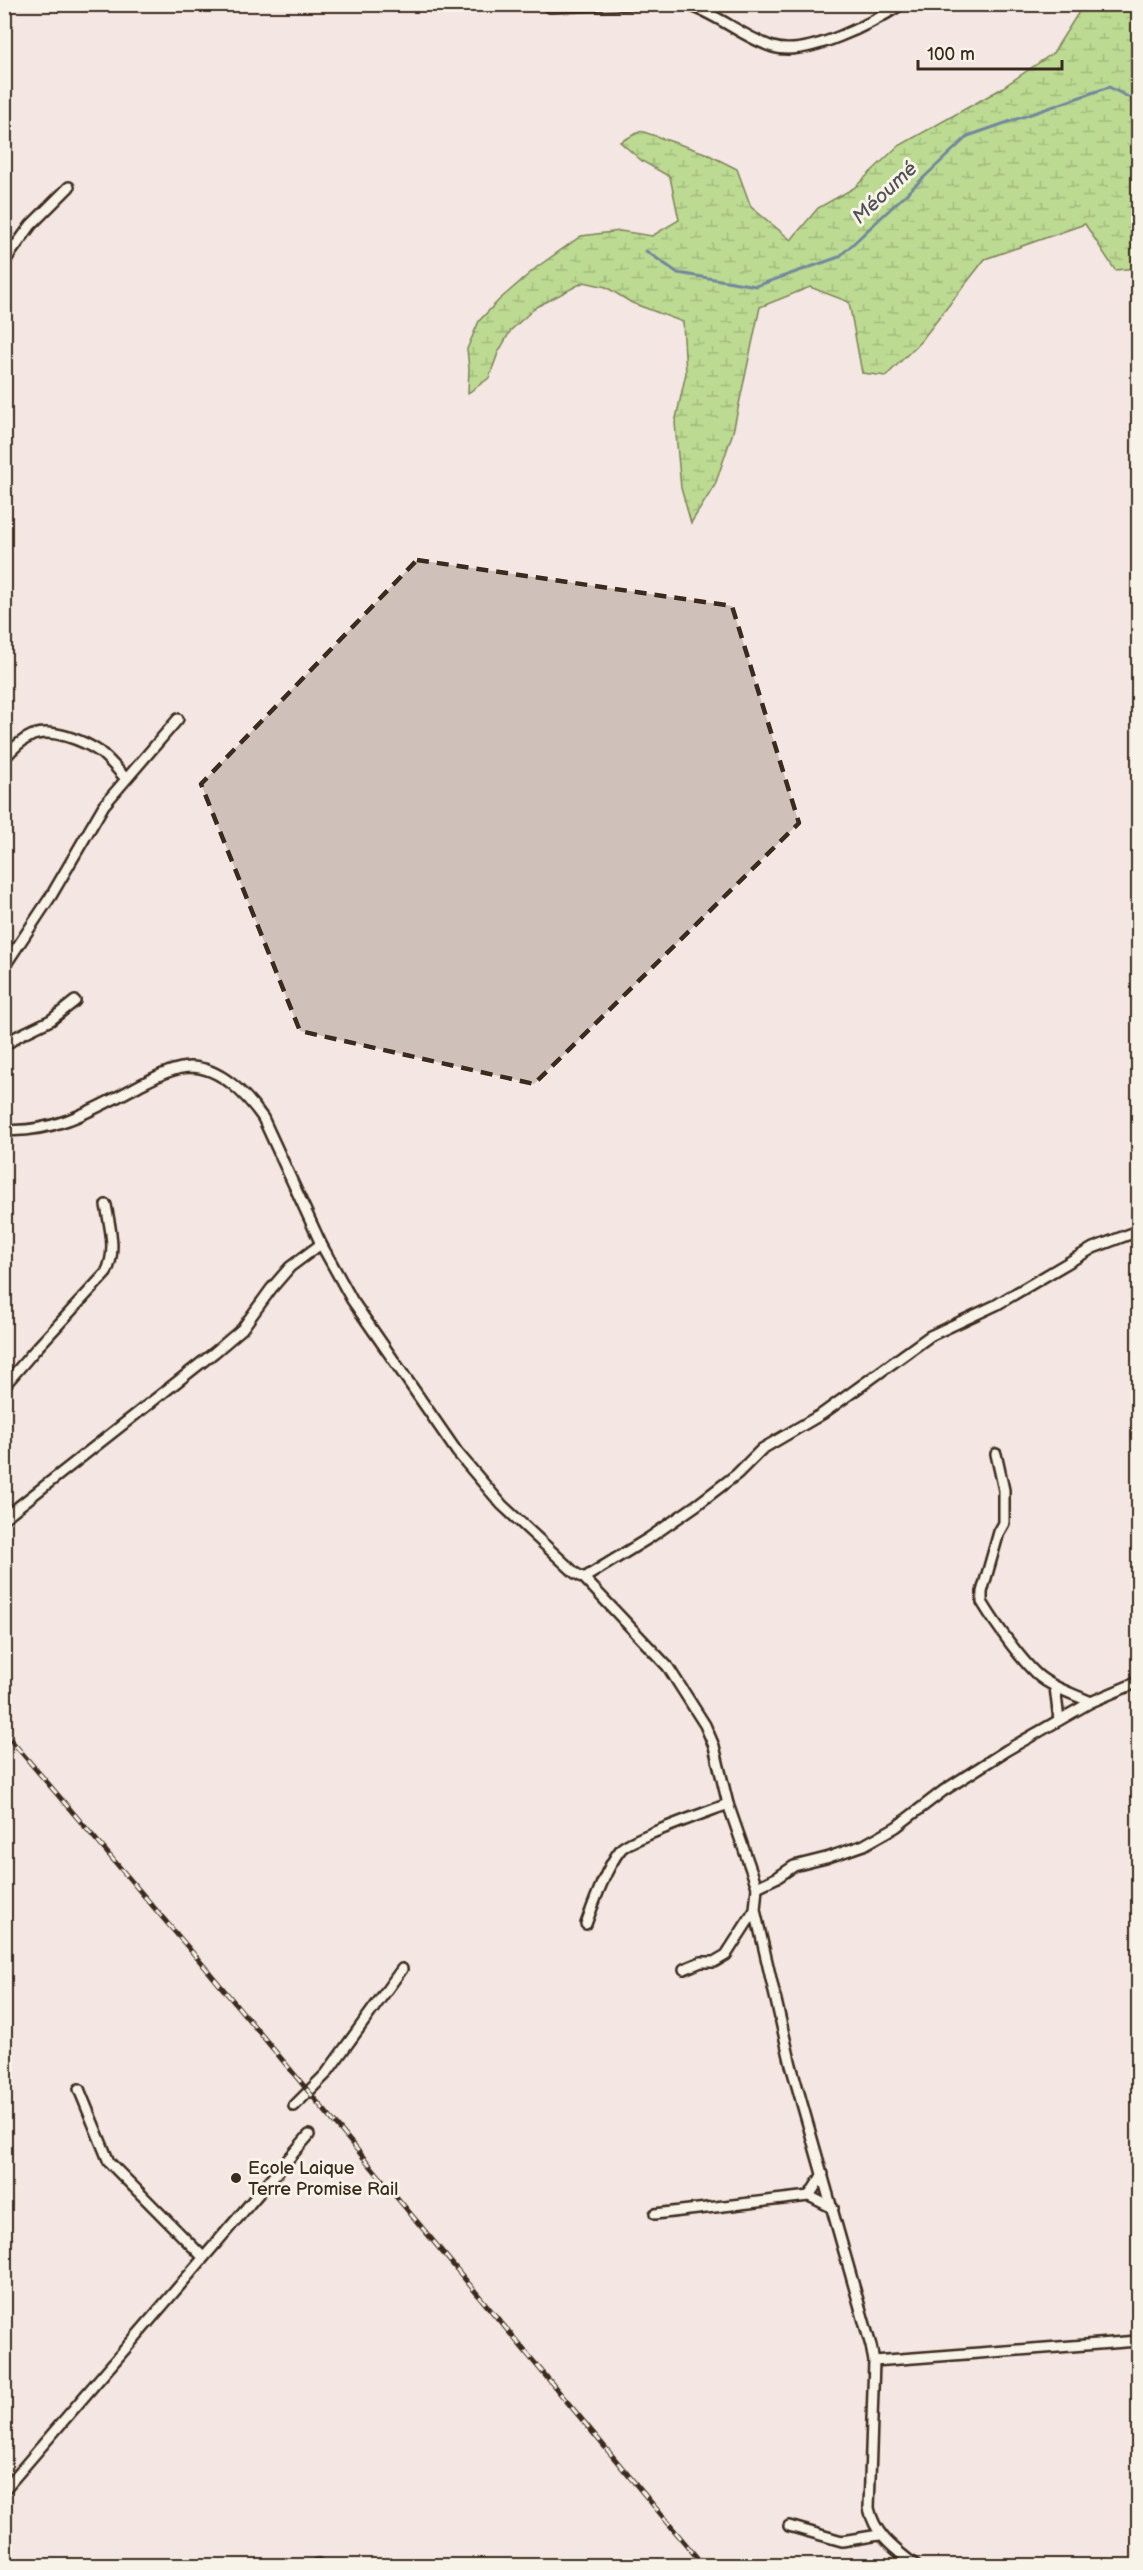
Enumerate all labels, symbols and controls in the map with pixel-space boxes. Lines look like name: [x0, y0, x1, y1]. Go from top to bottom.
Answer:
scale bar: [918, 33, 1062, 71]
text: 100 m: [927, 44, 975, 65]
water label: Méoumé: [848, 157, 923, 229]
place label: Ecole Laique Terre Promise Rail: [248, 2158, 398, 2200]
marker: Ecole Laique Terre Promise Rail: [229, 2171, 243, 2185]

